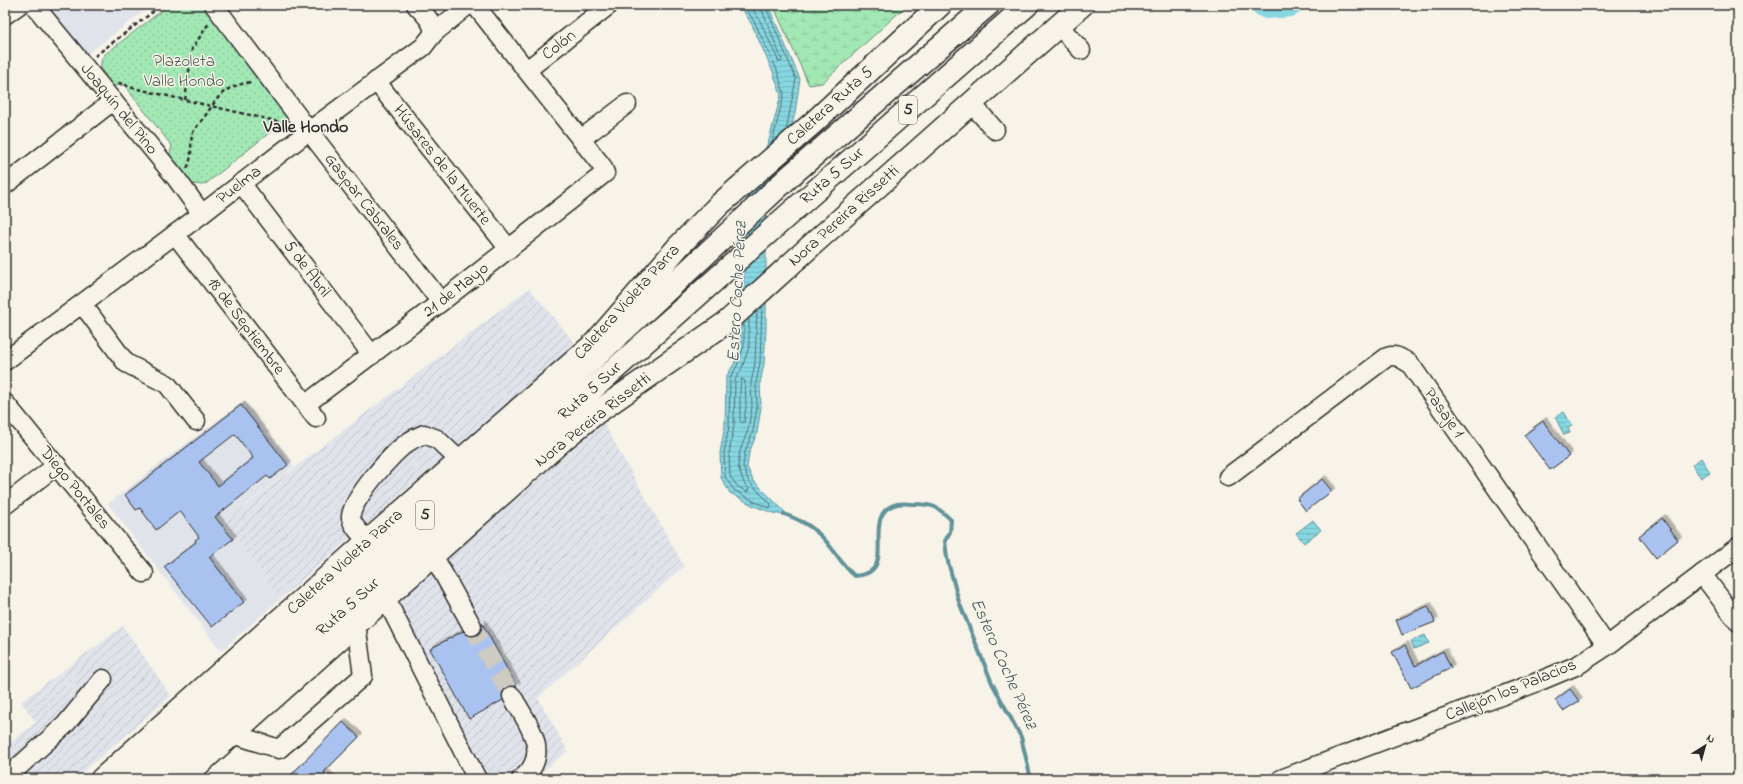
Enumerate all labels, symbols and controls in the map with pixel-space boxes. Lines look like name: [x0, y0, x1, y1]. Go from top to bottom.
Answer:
street label: Colón: [536, 24, 582, 66]
park label: Plazoleta Valle Hondo: [143, 49, 224, 94]
street label: Joaquín del Pino: [74, 58, 164, 161]
street label: Caletera Ruta 5: [781, 60, 879, 152]
road number: 5: [899, 96, 917, 124]
street label: Húsares de la Muerte: [387, 99, 497, 231]
district label: Valle Hondo: [263, 115, 348, 141]
street label: Ruta 5 Sur: [794, 140, 870, 211]
street label: Gaspar Cabrales: [318, 148, 410, 256]
street label: Puelma: [211, 159, 267, 211]
street label: Nora Pereira Rissetti: [783, 159, 905, 273]
water label: Estero Coche Pérez: [721, 220, 755, 363]
street label: 5 de Abril: [277, 235, 337, 303]
street label: Caletera Violeta Parra: [568, 238, 686, 366]
street label: 21 de Mayo: [418, 256, 495, 325]
street label: 18 de Septiembre: [201, 272, 291, 380]
street label: Ruta 5 Sur: [553, 355, 628, 426]
street label: Nora Pereira Rissetti: [529, 366, 657, 474]
street label: Pasaje 1: [1418, 383, 1471, 444]
street label: Diego Portales: [31, 440, 116, 536]
road number: 5: [416, 501, 434, 529]
street label: Caletera Violeta Parra: [281, 503, 409, 621]
street label: Ruta 5 Sur: [311, 571, 386, 642]
water label: Estero Coche Pérez: [963, 595, 1044, 735]
street label: Callejón los Palacios: [1442, 652, 1580, 728]
north arrow: [1685, 726, 1725, 766]
text: N: [1703, 730, 1718, 747]

